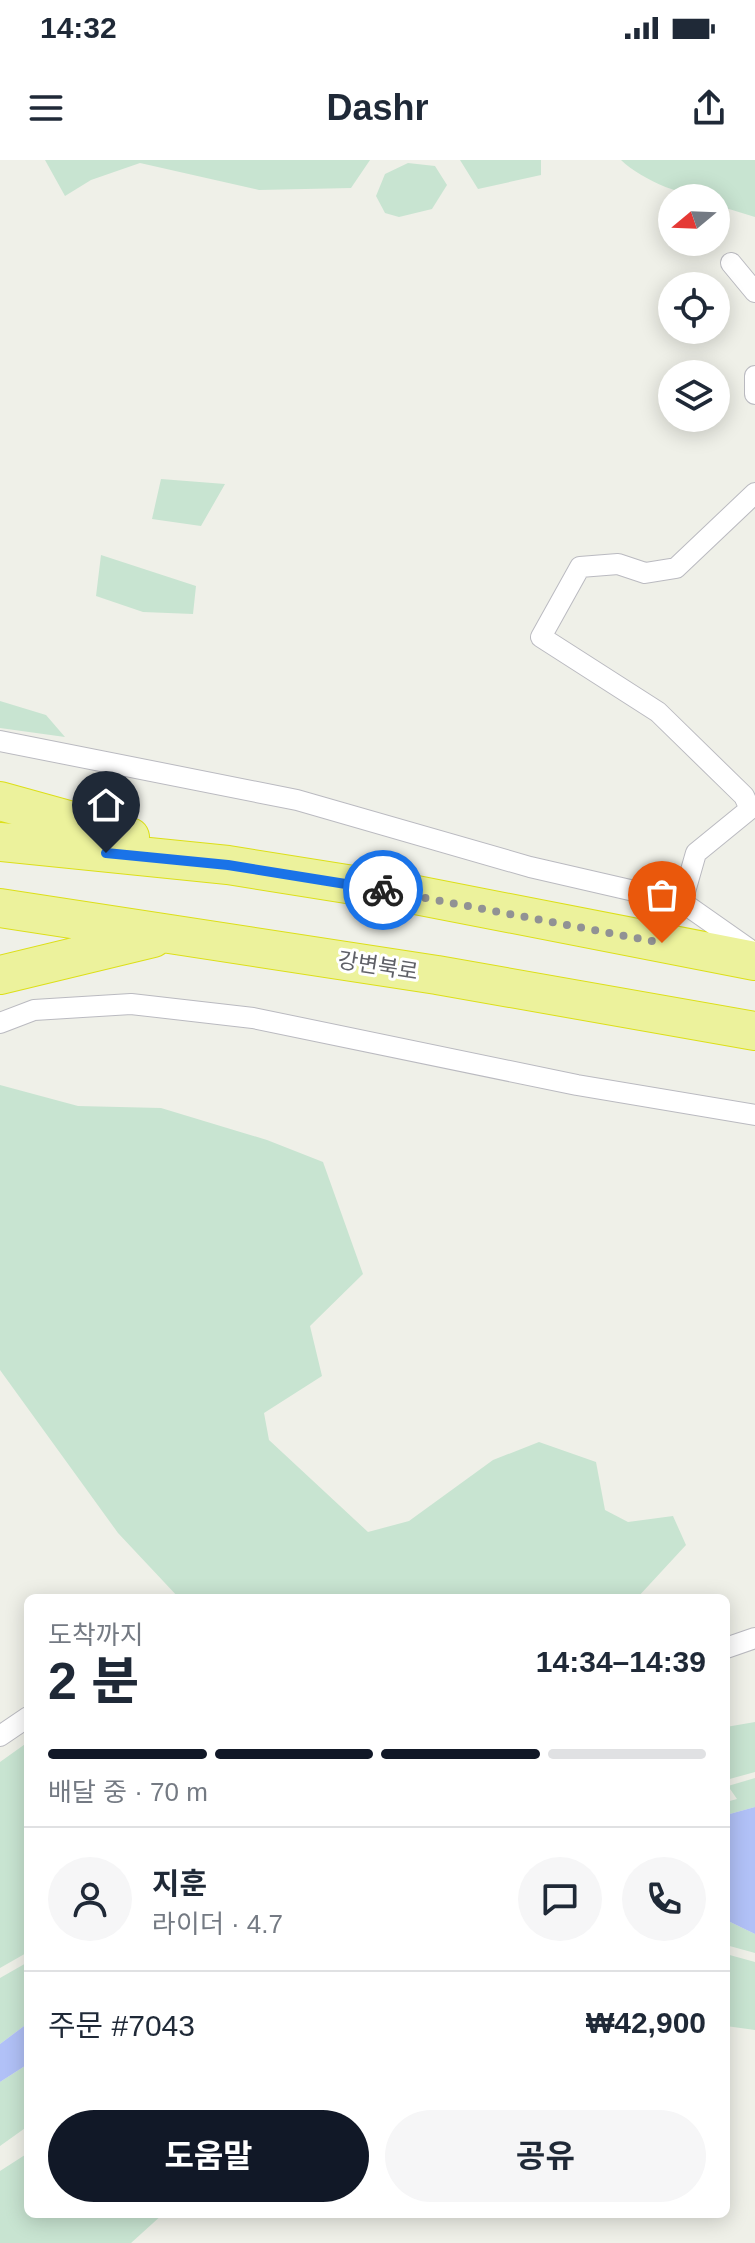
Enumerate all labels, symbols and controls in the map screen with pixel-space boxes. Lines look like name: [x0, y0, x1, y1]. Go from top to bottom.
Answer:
text: 14:32: [40, 11, 117, 44]
icon: menu: [24, 86, 68, 130]
icon: share: [687, 86, 731, 130]
text: Dashr: [326, 87, 429, 128]
north arrow: [658, 184, 730, 256]
map controls: [658, 184, 730, 432]
button: locate: [658, 272, 730, 344]
button: layers: [658, 360, 730, 432]
pin: [72, 771, 140, 853]
icon: home: [84, 783, 128, 827]
courier: [343, 850, 423, 930]
pin: [628, 861, 696, 943]
icon: bike: [361, 868, 405, 912]
icon: bag: [640, 873, 684, 917]
street label: 강변북로: [336, 947, 420, 985]
text: 도착까지: [48, 1620, 144, 1650]
text: 14:34–14:39: [536, 1645, 706, 1678]
text: 2 분: [48, 1652, 139, 1710]
text: 배달 중 · 70 m: [48, 1777, 208, 1807]
button: person: [48, 1857, 132, 1941]
button: chat: [518, 1857, 602, 1941]
button: phone: [622, 1857, 706, 1941]
text: 지훈: [152, 1867, 207, 1900]
text: 라이더 · 4.7: [152, 1909, 283, 1939]
text: ₩42,900: [586, 2006, 706, 2039]
text: 주문 #7043: [48, 2009, 195, 2042]
button: 도움말: [48, 2110, 369, 2202]
button: 공유: [385, 2110, 706, 2202]

